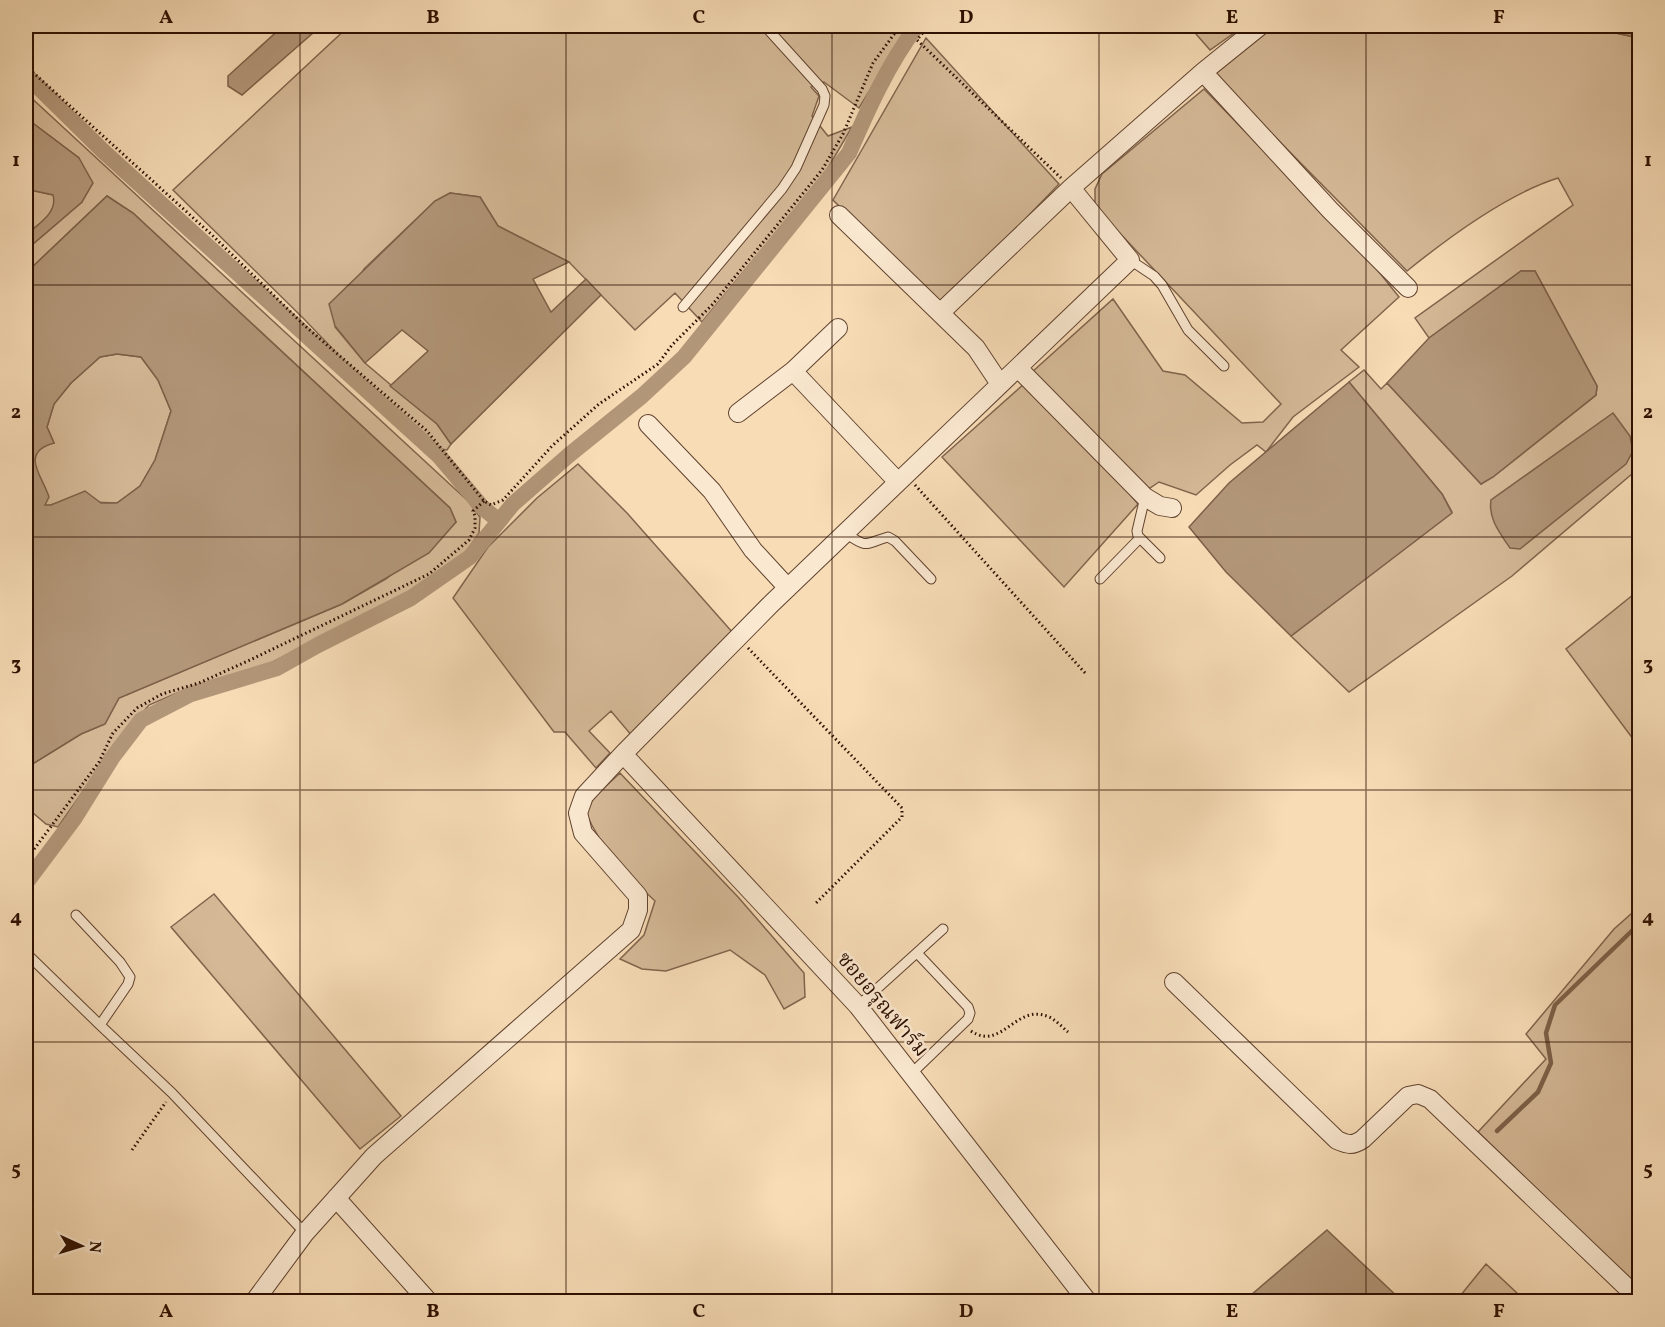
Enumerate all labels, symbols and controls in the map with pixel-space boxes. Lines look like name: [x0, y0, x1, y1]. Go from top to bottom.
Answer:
text: A: [159, 4, 173, 32]
text: B: [426, 4, 440, 32]
text: C: [693, 4, 706, 32]
text: D: [959, 4, 973, 32]
text: E: [1226, 4, 1238, 32]
text: F: [1493, 4, 1505, 32]
text: 1: [12, 147, 20, 175]
text: 1: [1644, 147, 1652, 175]
text: 2: [11, 399, 21, 427]
text: 2: [1643, 399, 1653, 427]
text: 3: [11, 651, 21, 679]
text: 3: [1643, 651, 1653, 679]
text: 4: [10, 904, 22, 932]
text: 4: [1642, 904, 1654, 932]
street label: ซอยอรุณฟาร์ม: [829, 946, 935, 1064]
text: 5: [11, 1156, 21, 1184]
text: 5: [1643, 1156, 1653, 1184]
north arrow: [51, 1216, 111, 1276]
text: N: [83, 1240, 105, 1254]
text: A: [159, 1298, 173, 1326]
text: B: [426, 1298, 440, 1326]
text: C: [693, 1298, 706, 1326]
text: D: [959, 1298, 973, 1326]
text: E: [1226, 1298, 1238, 1326]
text: F: [1493, 1298, 1505, 1326]

